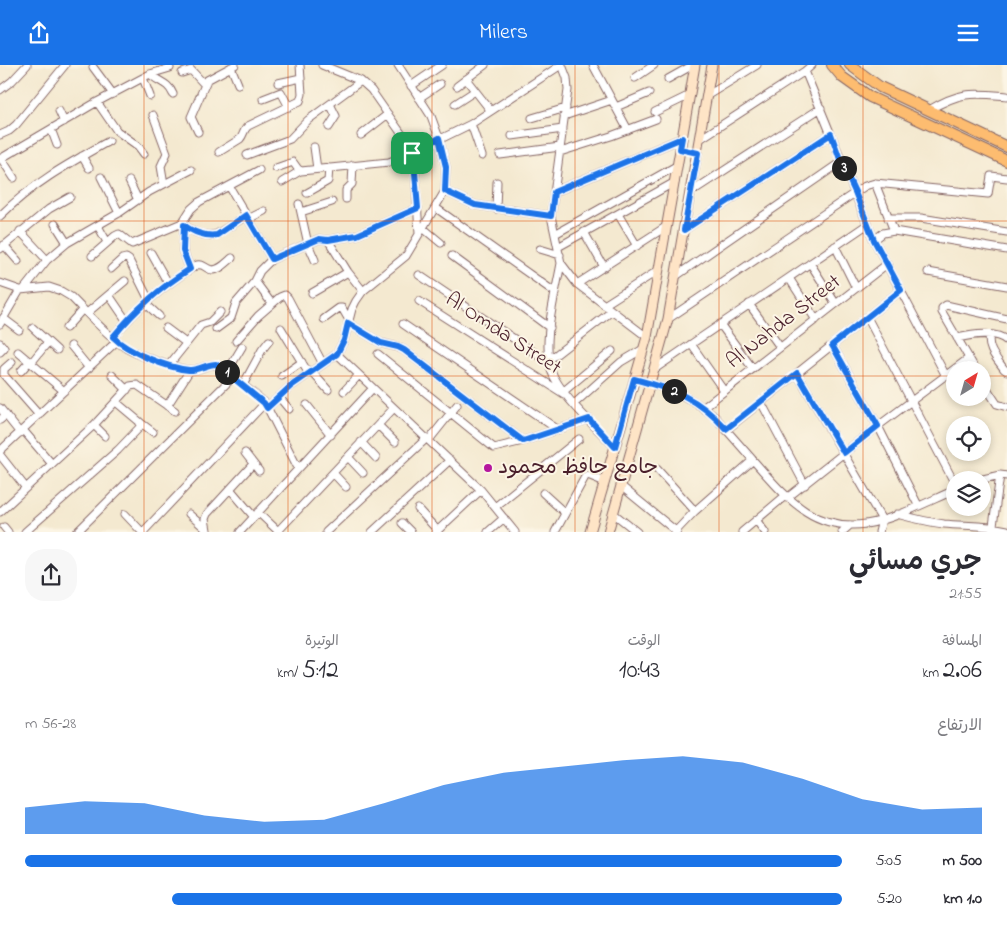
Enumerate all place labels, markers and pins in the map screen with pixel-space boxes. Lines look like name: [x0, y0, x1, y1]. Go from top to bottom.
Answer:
pin: [391, 132, 433, 174]
pin: 3: [832, 155, 856, 181]
pin: 1: [214, 359, 240, 385]
pin: 2: [662, 379, 686, 403]
place label: جامع حافظ محمود: [498, 453, 658, 483]
marker: جامع حافظ محمود: [482, 462, 494, 474]

